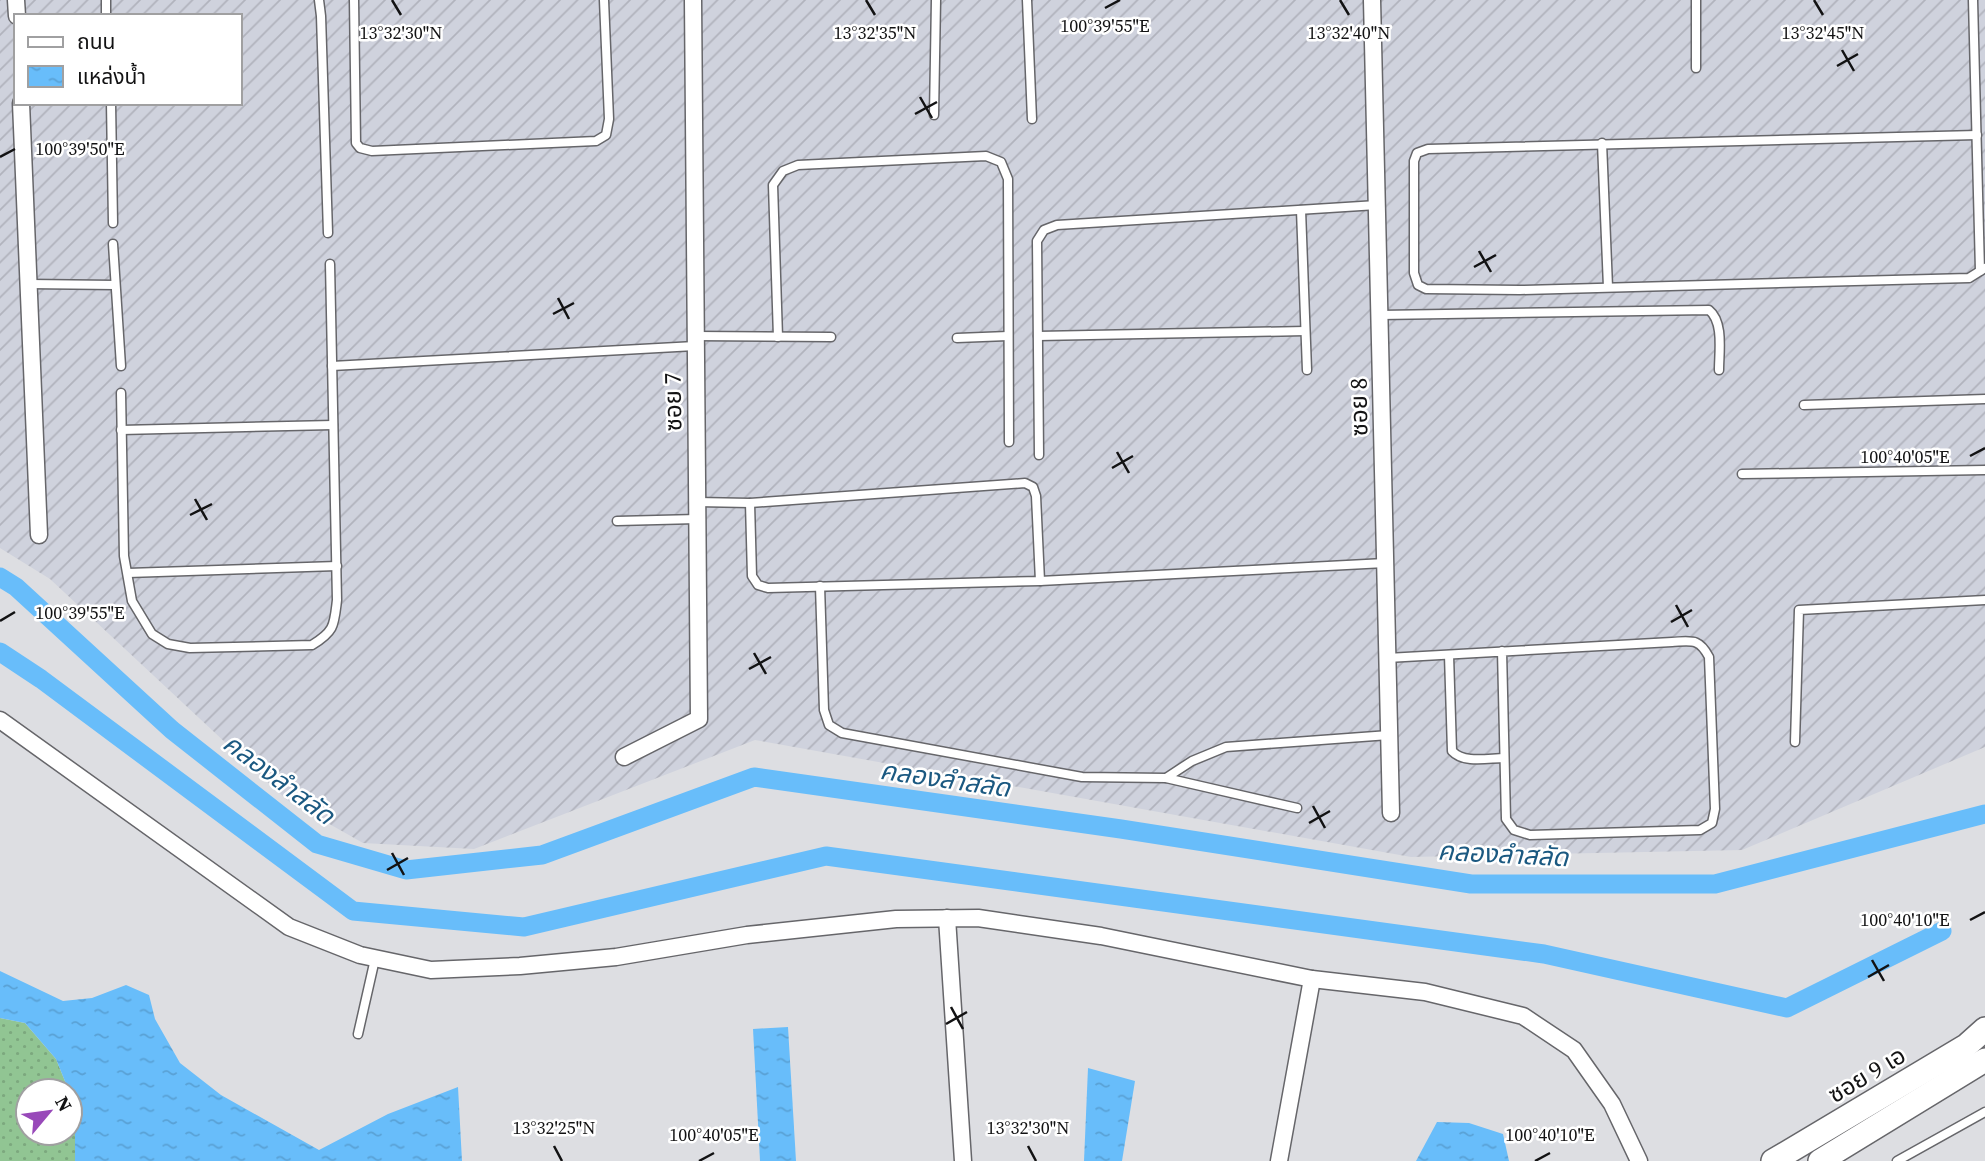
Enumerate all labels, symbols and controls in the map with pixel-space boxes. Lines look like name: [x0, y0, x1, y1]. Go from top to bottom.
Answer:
text: 100°39'55"E: [1060, 13, 1150, 38]
legend: [14, 14, 242, 105]
text: 13°32'30"N: [360, 20, 442, 45]
text: 13°32'35"N: [834, 20, 916, 45]
text: 13°32'40"N: [1308, 20, 1390, 45]
text: 13°32'45"N: [1782, 20, 1864, 45]
text: ถนน: [77, 27, 115, 56]
text: แหล่งน้ำ: [77, 62, 146, 91]
text: 100°39'50"E: [35, 136, 125, 161]
street label: ซอย 7: [655, 372, 690, 432]
street label: ซอย 8: [1341, 377, 1376, 437]
text: 100°40'05"E: [1860, 444, 1950, 469]
text: 100°39'55"E: [35, 600, 125, 625]
water label: คลองลำสลัด: [216, 725, 343, 833]
water label: คลองลำสลัด: [878, 752, 1013, 806]
water label: คลองลำสลัด: [1437, 833, 1570, 875]
text: 100°40'10"E: [1860, 907, 1950, 932]
street label: ซอย 9 เอ: [1822, 1038, 1912, 1111]
north arrow: [14, 1077, 84, 1147]
text: N: [49, 1091, 79, 1116]
text: 13°32'25"N: [513, 1115, 595, 1140]
text: 13°32'30"N: [987, 1115, 1069, 1140]
text: 100°40'05"E: [669, 1122, 759, 1147]
text: 100°40'10"E: [1505, 1122, 1595, 1147]

